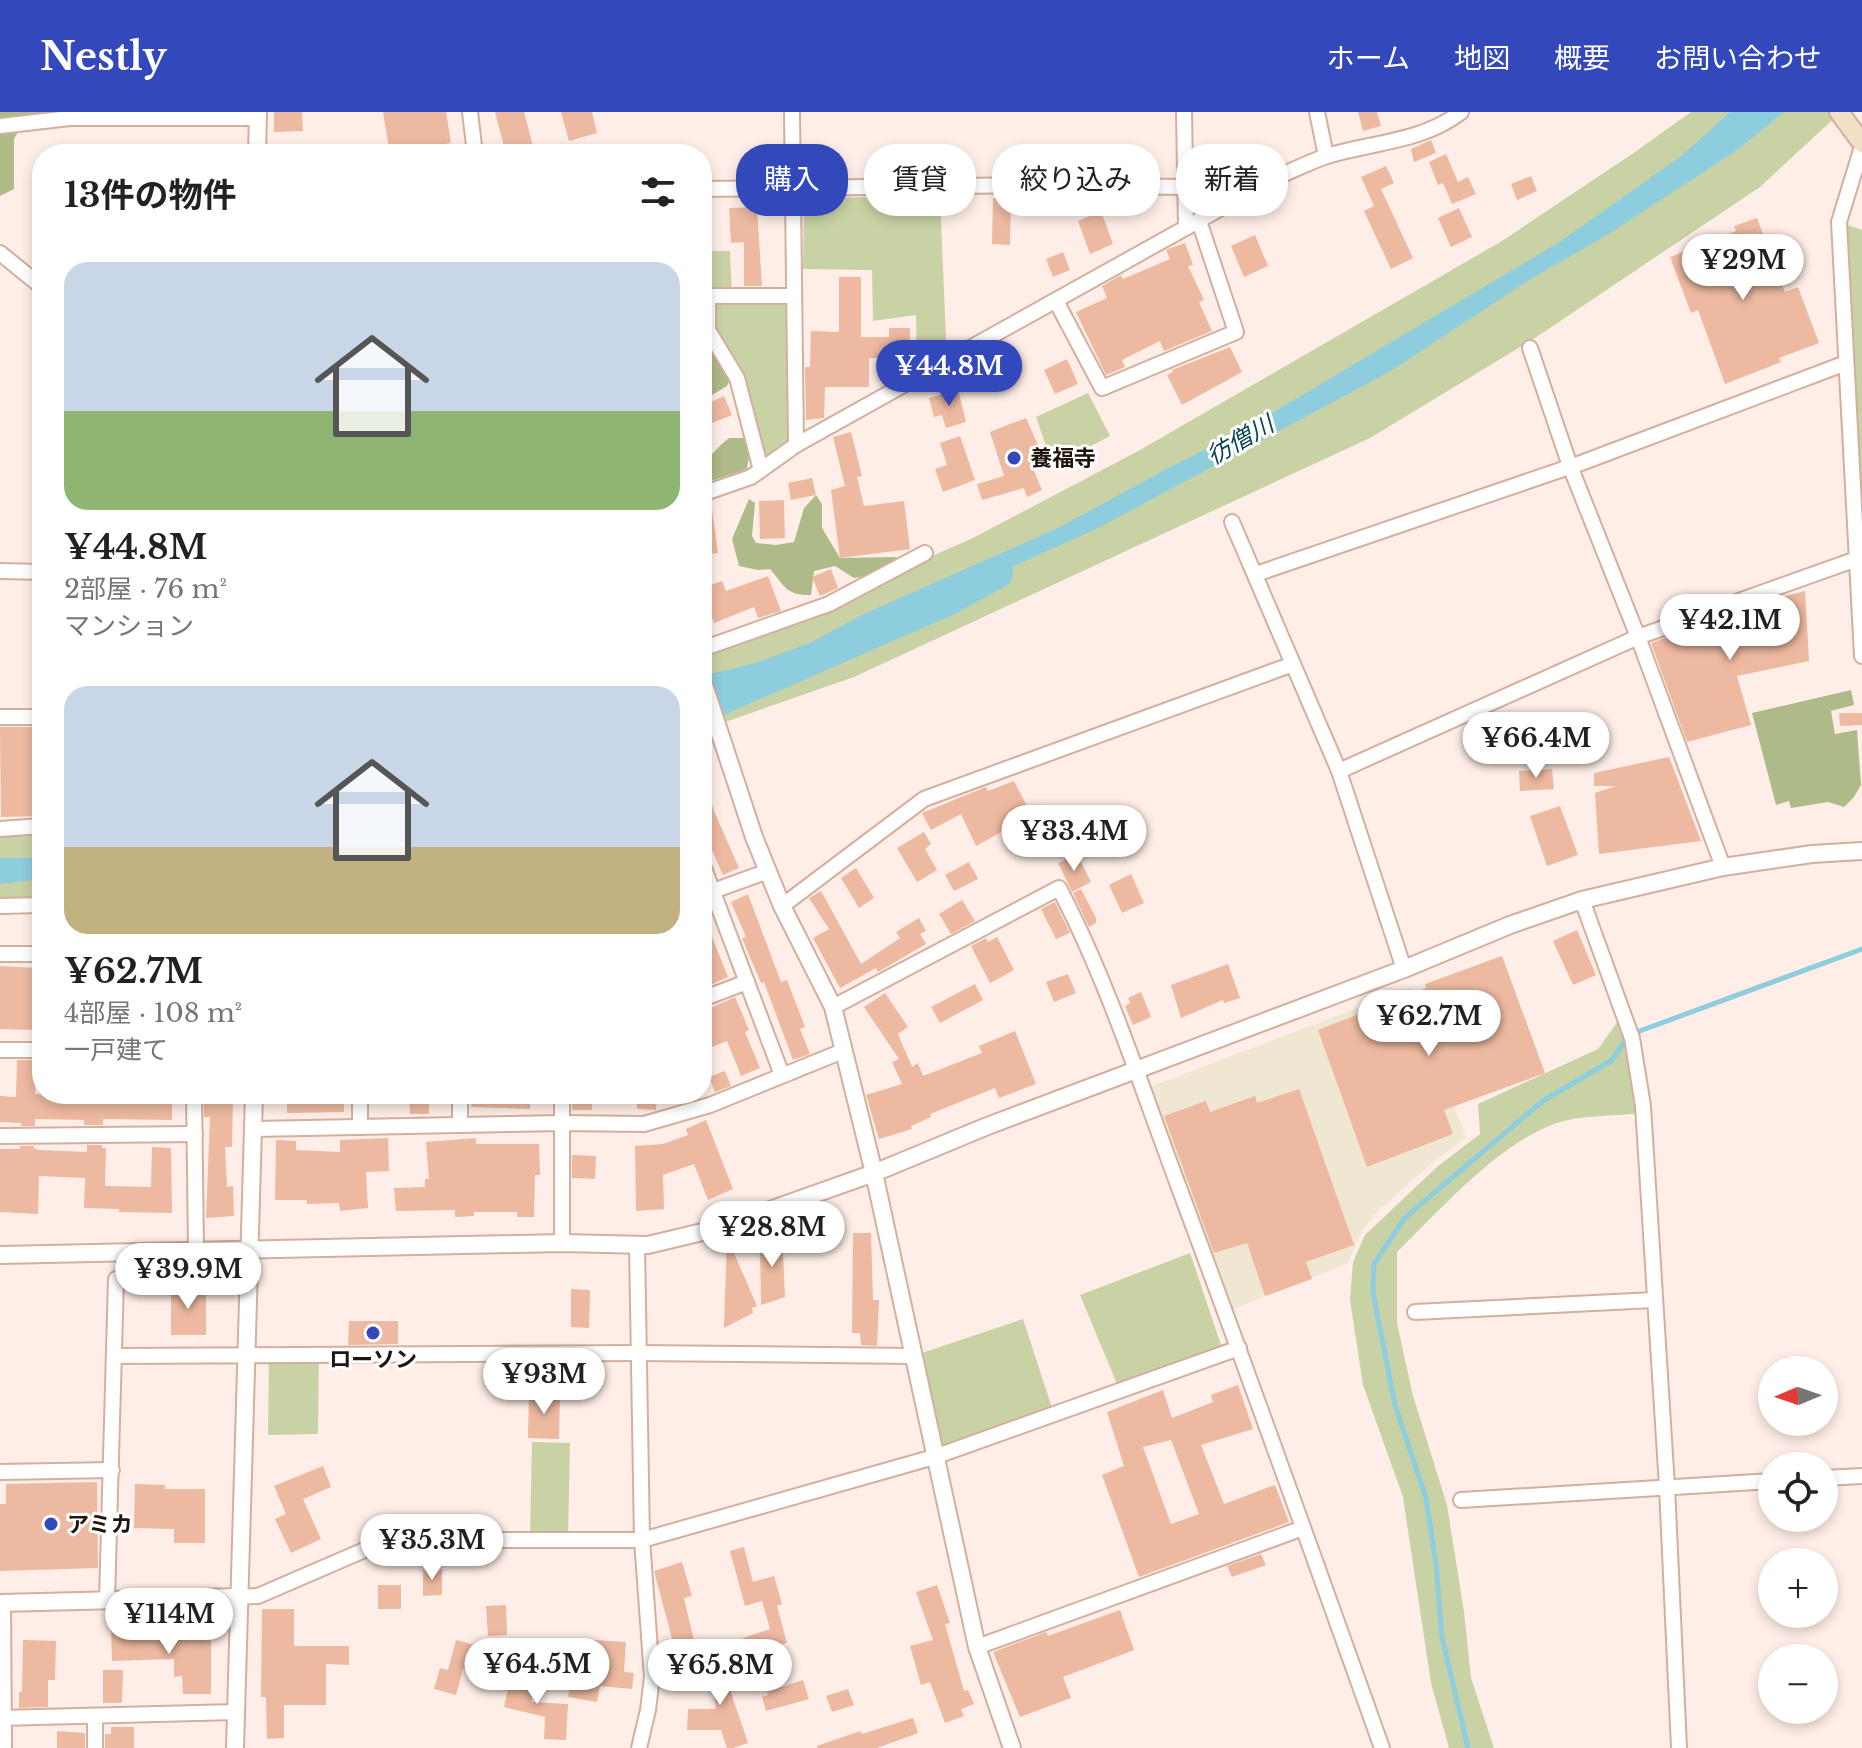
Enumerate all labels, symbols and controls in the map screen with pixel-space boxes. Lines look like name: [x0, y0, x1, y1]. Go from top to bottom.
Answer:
text: Nestly: [40, 33, 167, 80]
text: ホーム: [1327, 41, 1410, 76]
text: 地図: [1454, 41, 1510, 76]
text: 概要: [1554, 41, 1610, 76]
text: お問い合わせ: [1654, 41, 1822, 76]
chip: 購入: [736, 144, 848, 216]
chip: 賃貸: [864, 144, 976, 216]
chip: 絞り込み: [992, 144, 1160, 216]
chip: 新着: [1176, 144, 1288, 216]
icon: filters: [636, 170, 680, 214]
text: 13件の物件: [64, 174, 236, 216]
pin: ¥29M: [1696, 234, 1790, 302]
text: ¥29M: [1700, 244, 1786, 276]
icon: home: [300, 314, 444, 458]
pin: ¥44.8M: [884, 340, 1014, 408]
text: ¥44.8M: [894, 350, 1004, 382]
water label: 彷僧川: [1202, 408, 1281, 471]
place label: 養福寺: [1030, 445, 1096, 472]
marker: 養福寺: [1005, 449, 1023, 467]
text: ¥44.8M: [64, 526, 207, 568]
text: 2部屋 · 76 m²: [64, 573, 227, 605]
pin: ¥42.1M: [1665, 594, 1795, 662]
text: ¥42.1M: [1678, 604, 1782, 636]
text: マンション: [64, 610, 194, 642]
pin: ¥66.4M: [1471, 712, 1601, 780]
text: ¥66.4M: [1481, 722, 1591, 754]
icon: home: [300, 738, 444, 882]
pin: ¥33.4M: [1009, 805, 1139, 873]
text: ¥33.4M: [1019, 815, 1129, 847]
text: ¥62.7M: [64, 950, 203, 992]
pin: ¥62.7M: [1364, 990, 1494, 1058]
text: 4部屋 · 108 m²: [64, 997, 242, 1029]
text: ¥62.7M: [1376, 1000, 1482, 1032]
text: 一戸建て: [64, 1034, 168, 1066]
pin: ¥28.8M: [707, 1201, 837, 1269]
text: ¥28.8M: [718, 1211, 826, 1243]
pin: ¥39.9M: [123, 1243, 253, 1311]
text: ¥39.9M: [133, 1253, 243, 1285]
marker: ローソン: [364, 1324, 382, 1342]
place label: ローソン: [329, 1346, 417, 1373]
pin: ¥93M: [497, 1348, 591, 1416]
north arrow: [1758, 1356, 1838, 1436]
map controls: [1758, 1356, 1838, 1724]
text: ¥93M: [501, 1358, 587, 1390]
button: locate: [1758, 1452, 1838, 1532]
place label: アミカ: [67, 1511, 133, 1538]
pin: ¥35.3M: [367, 1514, 497, 1582]
marker: アミカ: [42, 1515, 60, 1533]
text: ¥35.3M: [378, 1524, 486, 1556]
button: +: [1758, 1548, 1838, 1628]
pin: ¥114M: [113, 1588, 225, 1656]
text: ¥114M: [123, 1598, 215, 1630]
pin: ¥64.5M: [472, 1638, 602, 1706]
pin: ¥65.8M: [655, 1639, 785, 1707]
button: −: [1758, 1644, 1838, 1724]
text: ¥64.5M: [483, 1648, 591, 1680]
text: ¥65.8M: [666, 1649, 774, 1681]

